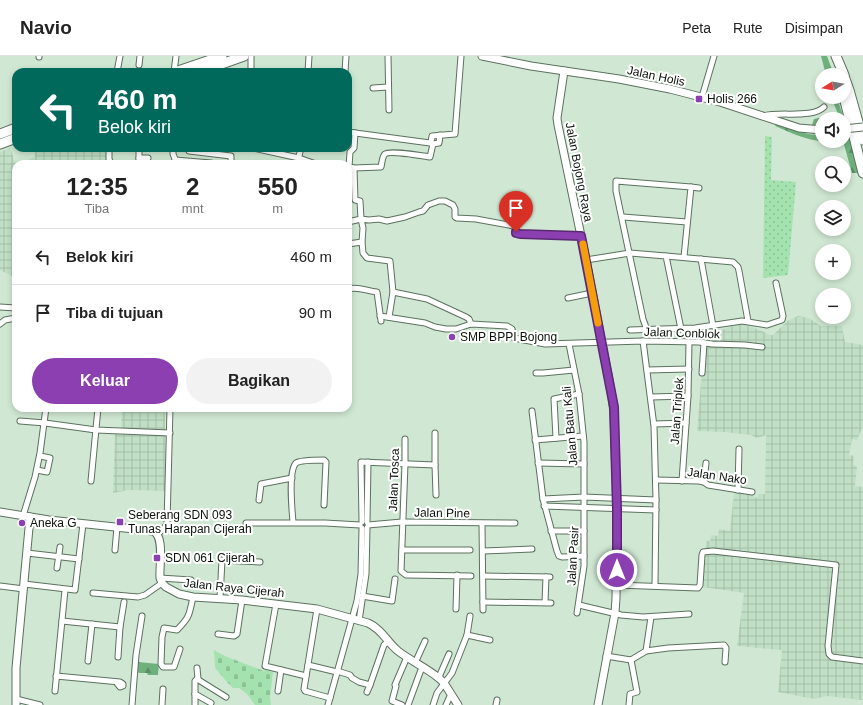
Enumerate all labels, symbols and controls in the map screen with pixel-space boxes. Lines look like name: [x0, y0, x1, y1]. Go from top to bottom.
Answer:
text: Navio: [20, 17, 72, 38]
text: Peta: [682, 20, 711, 36]
text: Rute: [733, 20, 763, 36]
text: Disimpan: [785, 20, 843, 36]
street label: Jalan Holis: [626, 63, 686, 89]
north arrow: [815, 68, 851, 104]
map controls: [815, 68, 851, 324]
icon: left: [32, 84, 84, 136]
text: 460 m: [98, 84, 177, 115]
place label: Holis 266: [707, 92, 757, 106]
marker: Holis 266: [694, 94, 704, 104]
button: sound: [815, 112, 851, 148]
text: Belok kiri: [98, 117, 171, 137]
street label: Jalan Bojong Raya: [563, 121, 596, 223]
button: search: [815, 156, 851, 192]
text: 12:35: [66, 173, 128, 200]
text: 2: [186, 173, 199, 200]
text: 550: [258, 173, 298, 200]
pin: [499, 191, 533, 232]
icon: arrive: [505, 197, 527, 219]
button: layers: [815, 200, 851, 236]
text: Tiba: [85, 201, 109, 216]
text: mnt: [182, 201, 204, 216]
text: m: [272, 201, 283, 216]
button: +: [815, 244, 851, 280]
icon: left: [32, 246, 54, 268]
text: Belok kiri: [66, 248, 134, 265]
text: 460 m: [290, 248, 332, 265]
button: −: [815, 288, 851, 324]
icon: arrive: [32, 302, 54, 324]
text: Tiba di tujuan: [66, 304, 163, 321]
text: 90 m: [299, 304, 332, 321]
street label: Jalan Conblok: [644, 325, 721, 341]
place label: SMP BPPI Bojong: [460, 330, 557, 344]
marker: SMP BPPI Bojong: [447, 332, 457, 342]
button: Keluar: [32, 358, 178, 404]
button: Bagikan: [186, 358, 332, 404]
street label: Jalan Triplek: [668, 376, 686, 445]
street label: Jalan Batu Kali: [560, 386, 580, 466]
street label: Jalan Tosca: [386, 448, 402, 512]
street label: Jalan Nako: [686, 465, 748, 487]
street label: Jalan Pine: [414, 506, 470, 520]
place label: Seberang SDN 093 Tunas Harapan Cijerah: [128, 508, 252, 536]
place label: Aneka G: [30, 516, 77, 530]
marker: Seberang SDN 093 Tunas Harapan Cijerah: [115, 517, 125, 527]
marker: Aneka G: [17, 518, 27, 528]
street label: Jalan Pasir: [564, 526, 582, 586]
position arrow: [596, 549, 638, 591]
place label: SDN 061 Cijerah: [165, 551, 255, 565]
marker: SDN 061 Cijerah: [152, 553, 162, 563]
street label: Jalan Raya Cijerah: [183, 576, 285, 600]

